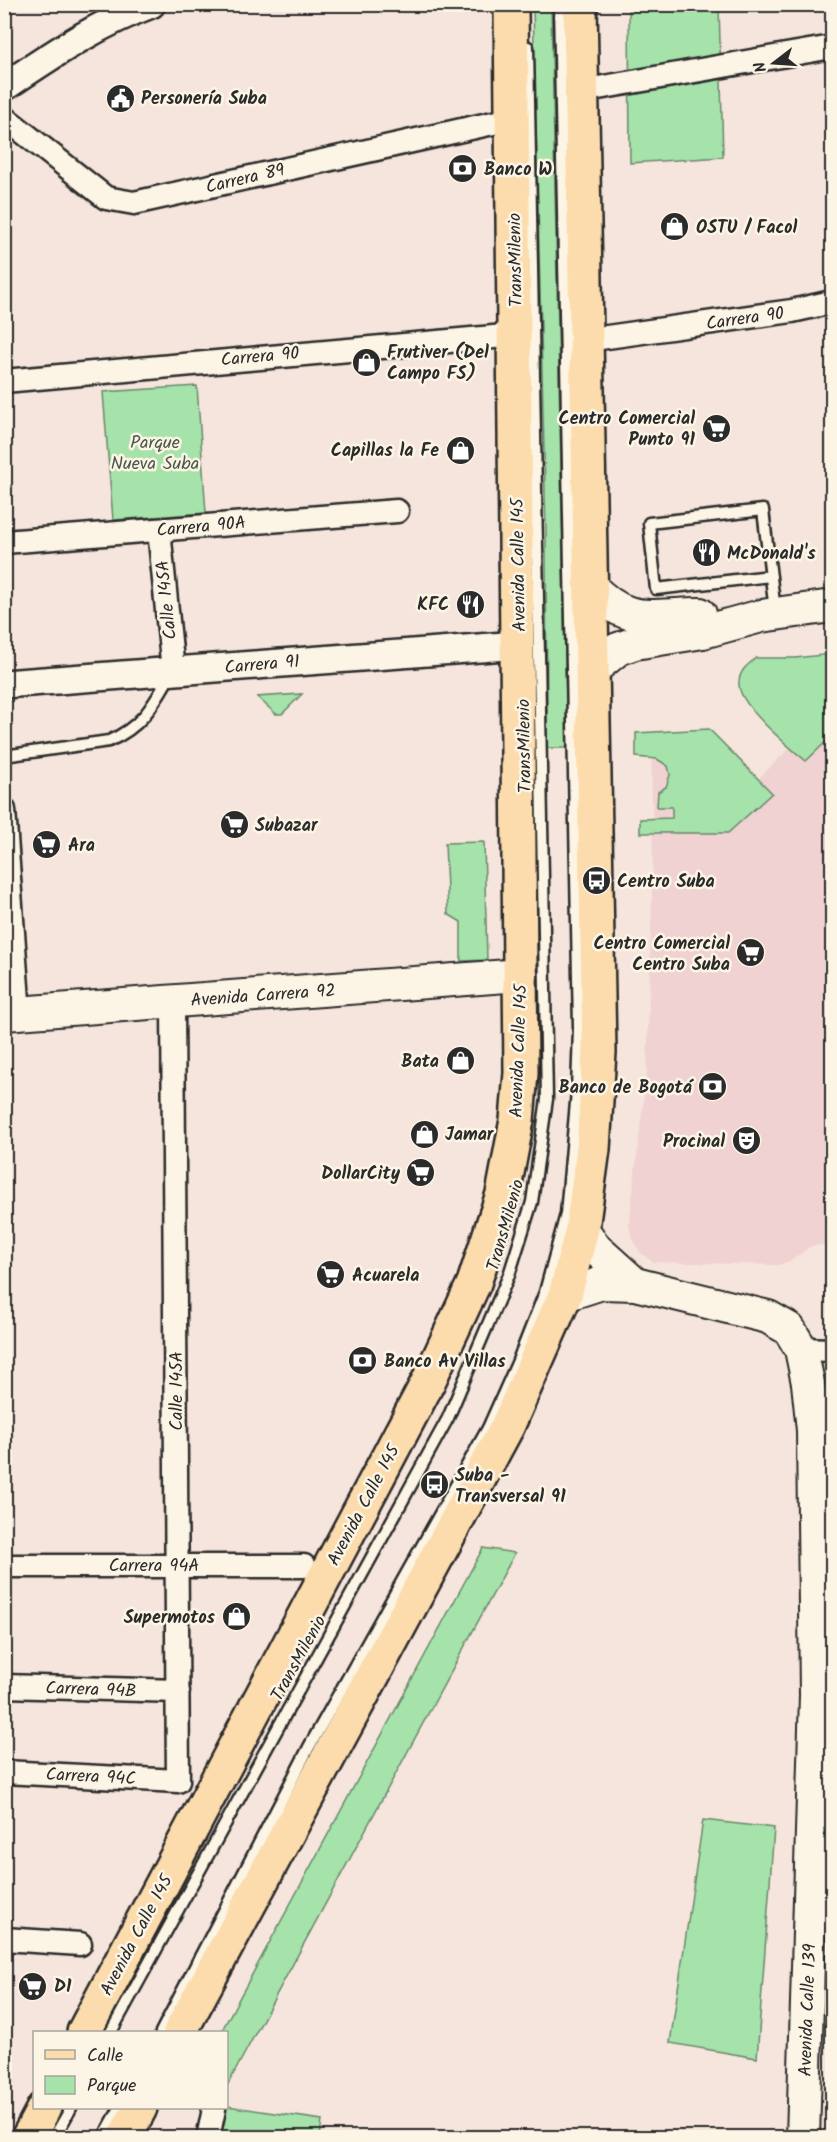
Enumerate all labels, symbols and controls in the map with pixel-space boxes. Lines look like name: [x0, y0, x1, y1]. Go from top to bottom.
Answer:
north arrow: [744, 33, 804, 93]
text: N: [748, 58, 775, 75]
public building icon: Personería Suba: [104, 82, 136, 114]
place label: Personería Suba: [141, 85, 267, 114]
bank icon: Banco W: [447, 153, 479, 185]
street label: Carrera 89: [203, 156, 288, 203]
place label: Banco W: [484, 156, 552, 185]
shop icon: OSTU / Facol: [659, 211, 691, 243]
street label: TransMilenio: [501, 213, 532, 307]
place label: OSTU / Facol: [696, 214, 797, 243]
street label: Carrera 90: [704, 300, 786, 339]
place label: Frutiver (Del Campo FS): [387, 339, 489, 389]
street label: Carrera 90: [220, 340, 301, 375]
shop icon: Frutiver (Del Campo FS): [350, 346, 382, 378]
place label: Centro Comercial Punto 91: [559, 405, 696, 455]
supermarket icon: Centro Comercial Punto 91: [700, 412, 732, 444]
park label: Parque Nueva Suba: [111, 429, 199, 479]
shop icon: Capillas la Fe: [444, 434, 476, 466]
place label: Capillas la Fe: [331, 437, 439, 466]
street label: Avenida Calle 145: [504, 497, 535, 632]
street label: Carrera 90A: [155, 509, 247, 546]
restaurant icon: McDonald's: [690, 537, 722, 569]
place label: McDonald's: [727, 540, 816, 569]
street label: Calle 145A: [149, 559, 186, 641]
restaurant icon: KFC: [454, 588, 486, 620]
place label: KFC: [417, 591, 449, 620]
street label: Carrera 91: [223, 648, 301, 683]
street label: TransMilenio: [510, 699, 541, 793]
supermarket icon: Subazar: [218, 809, 250, 841]
place label: Subazar: [255, 812, 319, 841]
supermarket icon: Ara: [31, 829, 63, 861]
place label: Ara: [68, 832, 95, 861]
bus stop icon: Centro Suba: [580, 865, 612, 897]
place label: Centro Suba: [617, 868, 715, 897]
place label: Centro Comercial Centro Suba: [594, 930, 730, 980]
supermarket icon: Centro Comercial Centro Suba: [735, 937, 767, 969]
street label: Avenida Carrera 92: [190, 977, 337, 1016]
street label: Avenida Calle 145: [503, 982, 536, 1118]
shop icon: Bata: [444, 1045, 476, 1077]
place label: Bata: [401, 1048, 439, 1077]
bank icon: Banco de Bogotá: [697, 1071, 729, 1103]
place label: Banco de Bogotá: [559, 1074, 695, 1103]
shop icon: Jamar: [408, 1118, 440, 1150]
place label: Jamar: [445, 1121, 495, 1150]
theatre icon: Procinal: [730, 1125, 762, 1157]
place label: Procinal: [663, 1128, 725, 1157]
supermarket icon: DollarCity: [405, 1157, 437, 1189]
place label: DollarCity: [321, 1160, 401, 1189]
street label: TransMilenio: [480, 1176, 533, 1275]
supermarket icon: Acuarela: [315, 1259, 347, 1291]
place label: Acuarela: [352, 1262, 419, 1291]
bank icon: Banco Av Villas: [347, 1345, 379, 1377]
place label: Banco Av Villas: [384, 1348, 506, 1377]
street label: Calle 145A: [163, 1351, 192, 1431]
street label: Avenida Calle 145: [320, 1439, 409, 1572]
place label: Suba - Transversal 91: [455, 1462, 566, 1512]
bus stop icon: Suba - Transversal 91: [418, 1469, 450, 1501]
street label: Carrera 94A: [109, 1552, 199, 1581]
shop icon: Supermotos: [220, 1601, 252, 1633]
place label: Supermotos: [124, 1604, 216, 1633]
street label: TransMilenio: [264, 1610, 335, 1707]
street label: Carrera 94B: [45, 1674, 137, 1707]
street label: Carrera 94C: [45, 1761, 137, 1794]
street label: Avenida Calle 145: [93, 1869, 182, 2002]
street label: Avenida Calle 139: [792, 1943, 825, 2077]
supermarket icon: D1: [17, 1970, 49, 2002]
place label: D1: [54, 1973, 72, 2002]
legend: [33, 2031, 228, 2109]
text: Calle: [87, 2042, 123, 2071]
text: Parque: [87, 2072, 136, 2101]

